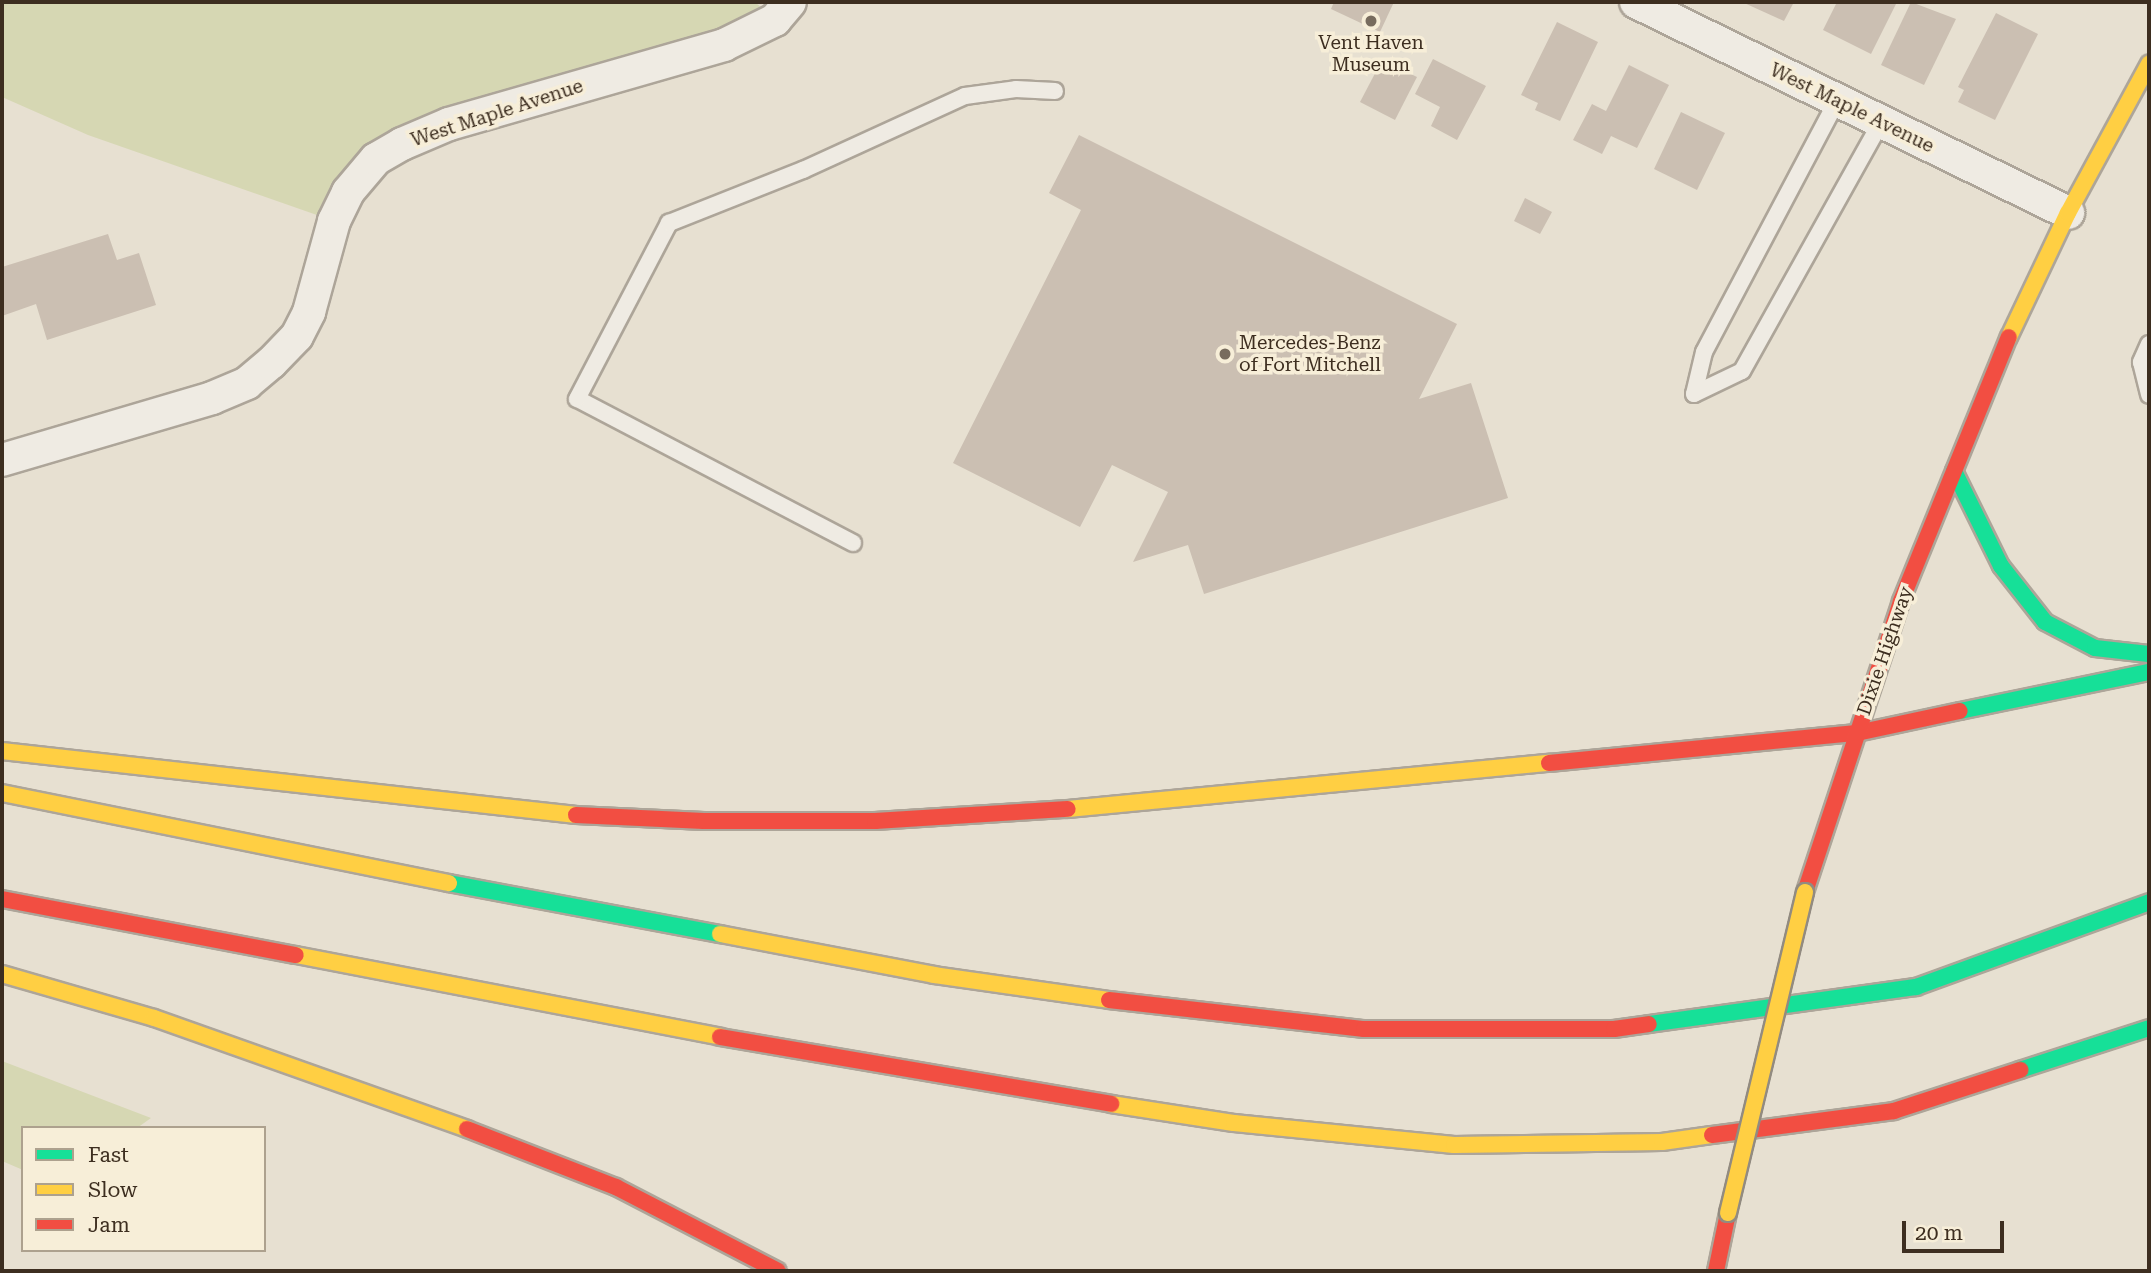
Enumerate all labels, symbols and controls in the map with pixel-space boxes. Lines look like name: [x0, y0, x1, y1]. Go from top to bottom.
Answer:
marker: Vent Haven Museum: [1363, 13, 1379, 29]
place label: Vent Haven Museum: [1318, 32, 1424, 76]
street label: West Maple Avenue: [1766, 58, 1938, 158]
street label: West Maple Avenue: [408, 74, 586, 152]
place label: Mercedes-Benz of Fort Mitchell: [1239, 332, 1381, 376]
marker: Mercedes-Benz of Fort Mitchell: [1217, 346, 1233, 362]
street label: Dixie Highway: [1852, 584, 1918, 718]
legend: [21, 1126, 266, 1252]
text: Fast: [88, 1143, 129, 1167]
text: Slow: [88, 1178, 137, 1202]
scale bar: [1906, 1206, 2008, 1250]
text: Jam: [88, 1213, 130, 1237]
text: 20 m: [1915, 1221, 1963, 1245]

